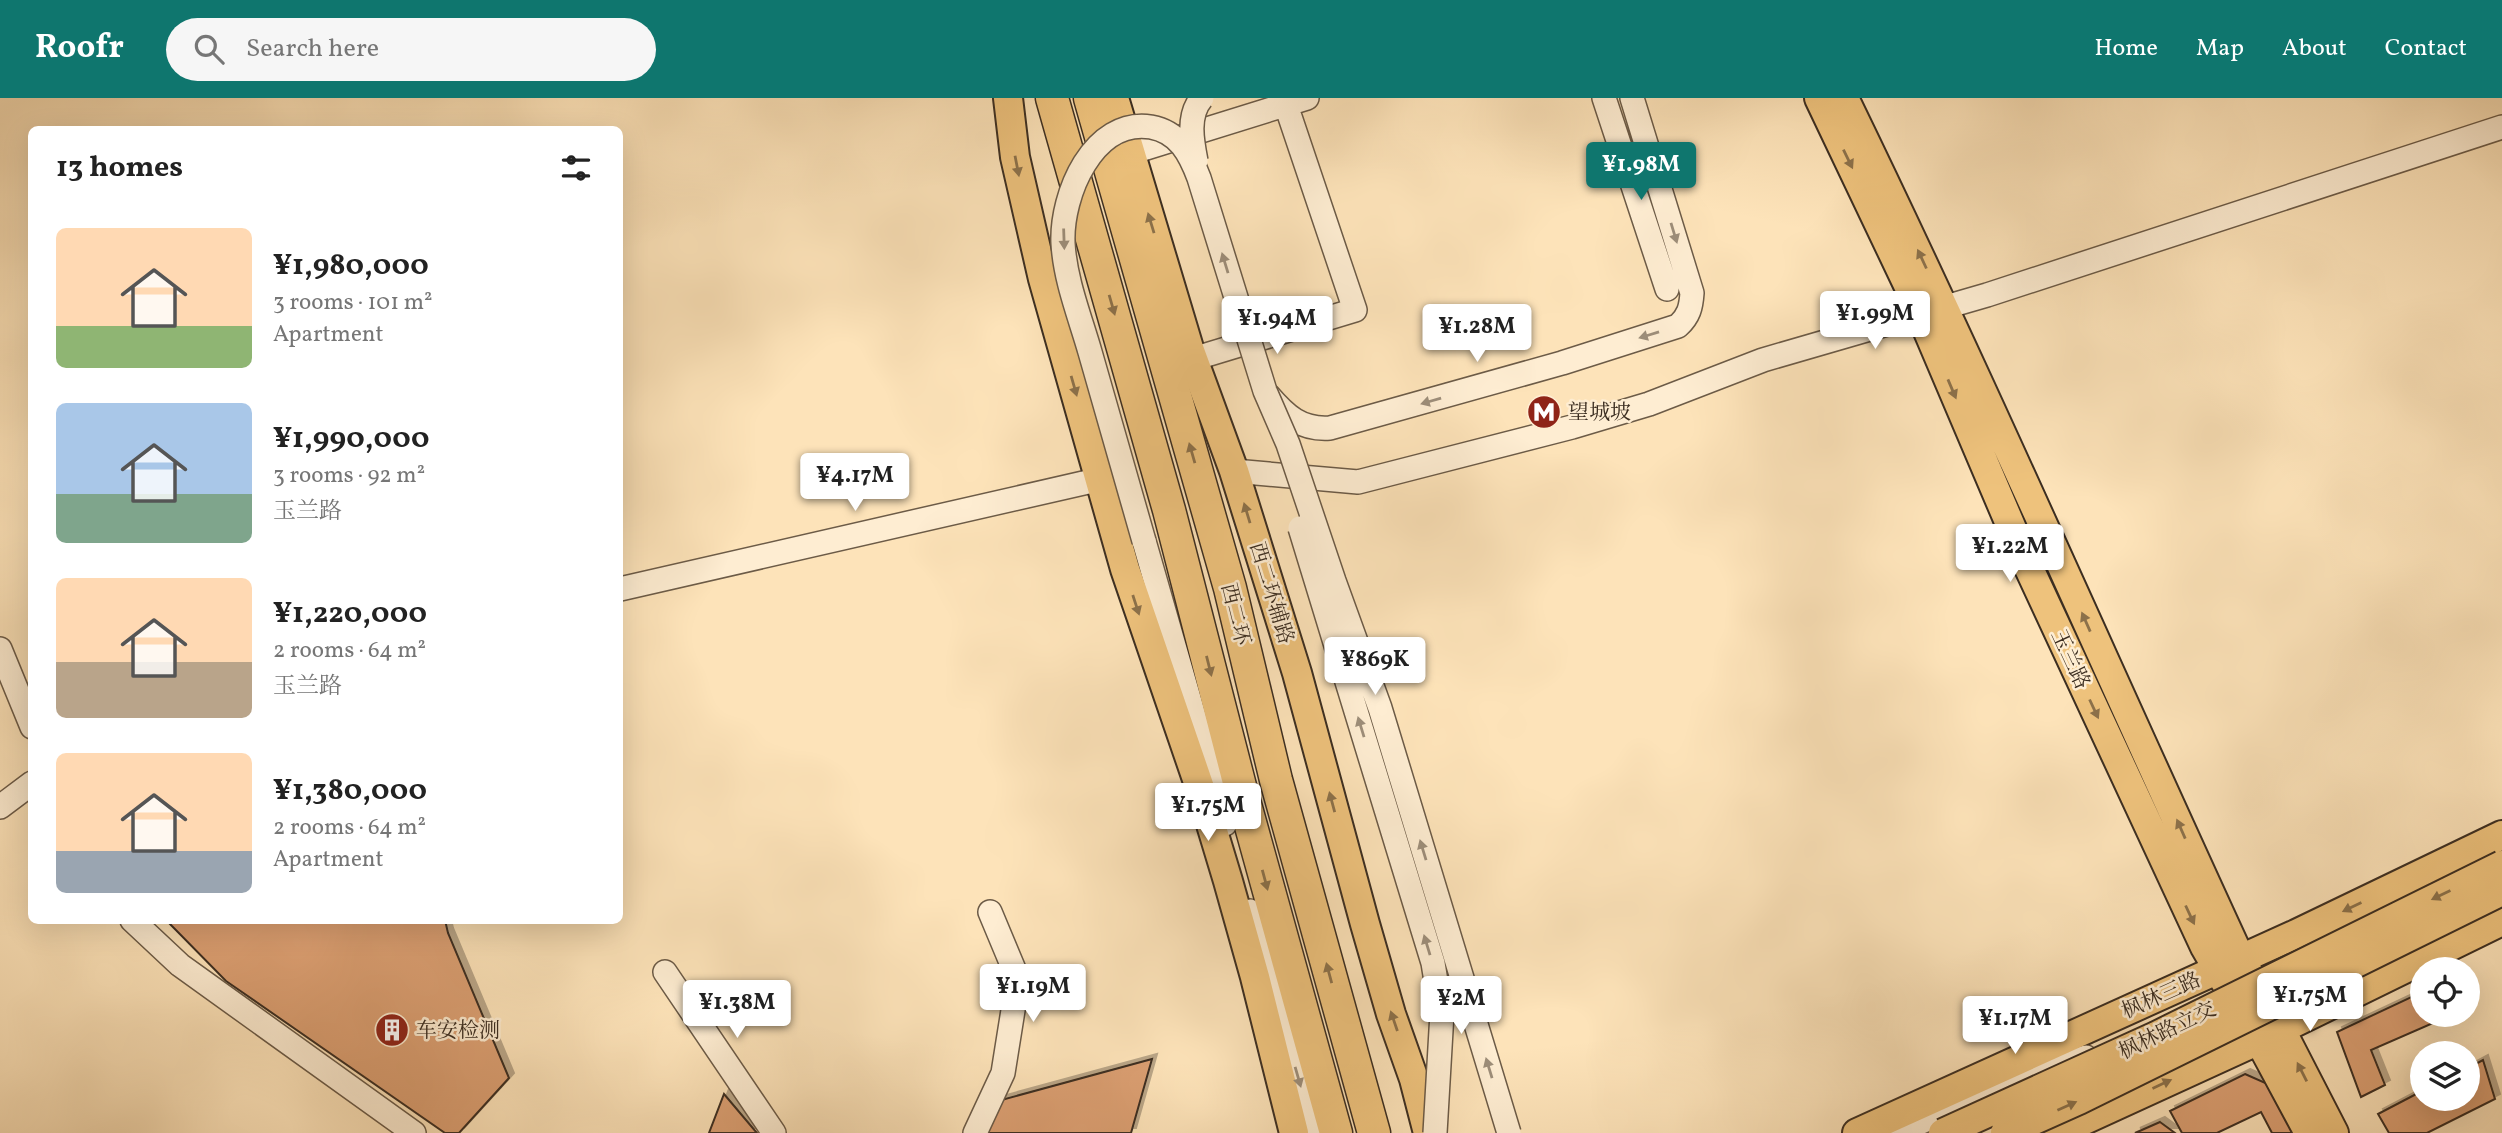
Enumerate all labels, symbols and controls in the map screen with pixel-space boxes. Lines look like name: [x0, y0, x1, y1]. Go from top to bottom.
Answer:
search box: [166, 18, 656, 81]
text: Roofr: [35, 26, 124, 72]
icon: search: [190, 30, 228, 68]
text: Search here: [246, 31, 379, 67]
text: Home: [2094, 32, 2158, 66]
text: Map: [2196, 32, 2244, 66]
text: About: [2282, 32, 2347, 66]
text: Contact: [2385, 32, 2467, 66]
pin: ¥1.98M: [1584, 142, 1698, 202]
text: 13 homes: [56, 147, 183, 189]
icon: filters: [557, 149, 595, 187]
text: ¥1.98M: [1602, 149, 1680, 181]
one-way arrow: [1842, 150, 1854, 170]
one-way arrow: [1012, 155, 1023, 177]
one-way arrow: [1146, 212, 1156, 233]
one-way arrow: [1669, 223, 1679, 244]
one-way arrow: [1058, 229, 1069, 251]
text: ¥1,980,000: [273, 245, 429, 287]
one-way arrow: [1917, 249, 1928, 269]
one-way arrow: [1220, 253, 1230, 274]
icon: home: [112, 256, 196, 340]
text: 3 rooms · 101 m²: [273, 287, 433, 319]
pin: ¥1.99M: [1818, 292, 1932, 351]
one-way arrow: [1107, 294, 1118, 316]
pin: ¥1.94M: [1220, 296, 1334, 356]
text: ¥1.99M: [1836, 298, 1914, 330]
text: ¥1.94M: [1238, 303, 1316, 335]
pin: ¥1.28M: [1420, 304, 1534, 364]
text: ¥1.28M: [1438, 311, 1516, 343]
text: Apartment: [273, 319, 384, 351]
one-way arrow: [1639, 331, 1660, 341]
one-way arrow: [1069, 376, 1079, 397]
one-way arrow: [1947, 379, 1958, 400]
metro station icon: 望城坡: [1525, 393, 1563, 431]
one-way arrow: [1421, 396, 1442, 406]
place label: 望城坡: [1568, 399, 1631, 428]
text: ¥1,990,000: [273, 418, 429, 460]
icon: home: [112, 431, 196, 515]
one-way arrow: [1186, 442, 1196, 463]
pin: ¥4.17M: [798, 454, 912, 513]
text: 3 rooms · 92 m²: [273, 460, 425, 492]
text: ¥4.17M: [816, 460, 894, 492]
text: 玉兰路: [273, 496, 342, 528]
one-way arrow: [1242, 503, 1252, 524]
pin: ¥1.22M: [1953, 524, 2067, 584]
text: ¥1.22M: [1972, 531, 2048, 563]
street label: 西二环辅路: [1241, 539, 1300, 648]
street label: 西二环: [1213, 580, 1256, 648]
text: ¥1,220,000: [273, 593, 427, 635]
one-way arrow: [1131, 594, 1142, 615]
icon: home: [112, 606, 196, 690]
one-way arrow: [2080, 612, 2091, 633]
street label: 玉兰路: [2043, 625, 2096, 694]
text: 2 rooms · 64 m²: [273, 635, 426, 667]
pin: ¥869K: [1326, 638, 1424, 697]
text: ¥869K: [1340, 644, 1410, 676]
one-way arrow: [1204, 656, 1215, 678]
text: 玉兰路: [273, 671, 342, 703]
one-way arrow: [2089, 699, 2100, 719]
one-way arrow: [1355, 717, 1366, 738]
text: ¥1,380,000: [273, 770, 427, 812]
icon: home: [112, 781, 196, 865]
pin: ¥1.75M: [1151, 784, 1265, 843]
text: ¥1.75M: [1171, 790, 1245, 822]
one-way arrow: [1326, 791, 1337, 813]
text: 2 rooms · 64 m²: [273, 812, 426, 844]
one-way arrow: [2175, 819, 2186, 840]
one-way arrow: [1418, 839, 1428, 860]
text: Apartment: [273, 844, 384, 876]
one-way arrow: [1260, 869, 1271, 891]
one-way arrow: [2431, 890, 2451, 901]
one-way arrow: [2342, 901, 2362, 913]
one-way arrow: [2184, 905, 2196, 925]
one-way arrow: [1422, 934, 1432, 955]
map controls: [2410, 957, 2480, 1111]
button: locate: [2410, 957, 2480, 1027]
one-way arrow: [1323, 962, 1334, 984]
pin: ¥1.19M: [976, 964, 1090, 1024]
street label: 枫林三路: [2117, 966, 2206, 1027]
text: ¥1.19M: [996, 971, 1070, 1003]
pin: ¥1.75M: [2253, 974, 2367, 1033]
pin: ¥2M: [1427, 976, 1495, 1036]
text: ¥1.75M: [2273, 980, 2347, 1012]
pin: ¥1.38M: [680, 981, 794, 1040]
text: ¥2M: [1437, 983, 1485, 1015]
text: ¥1.38M: [699, 987, 775, 1019]
street label: 枫林路立交: [2114, 995, 2221, 1067]
pin: ¥1.17M: [1958, 996, 2072, 1056]
text: ¥1.17M: [1979, 1003, 2051, 1035]
one-way arrow: [1388, 1010, 1399, 1031]
building icon: 车安检测: [373, 1011, 411, 1049]
place label: 车安检测: [416, 1017, 500, 1046]
button: layers: [2410, 1041, 2480, 1111]
one-way arrow: [1483, 1057, 1493, 1078]
one-way arrow: [2297, 1062, 2308, 1082]
one-way arrow: [1294, 1067, 1304, 1088]
one-way arrow: [2152, 1078, 2172, 1090]
one-way arrow: [2057, 1100, 2077, 1112]

